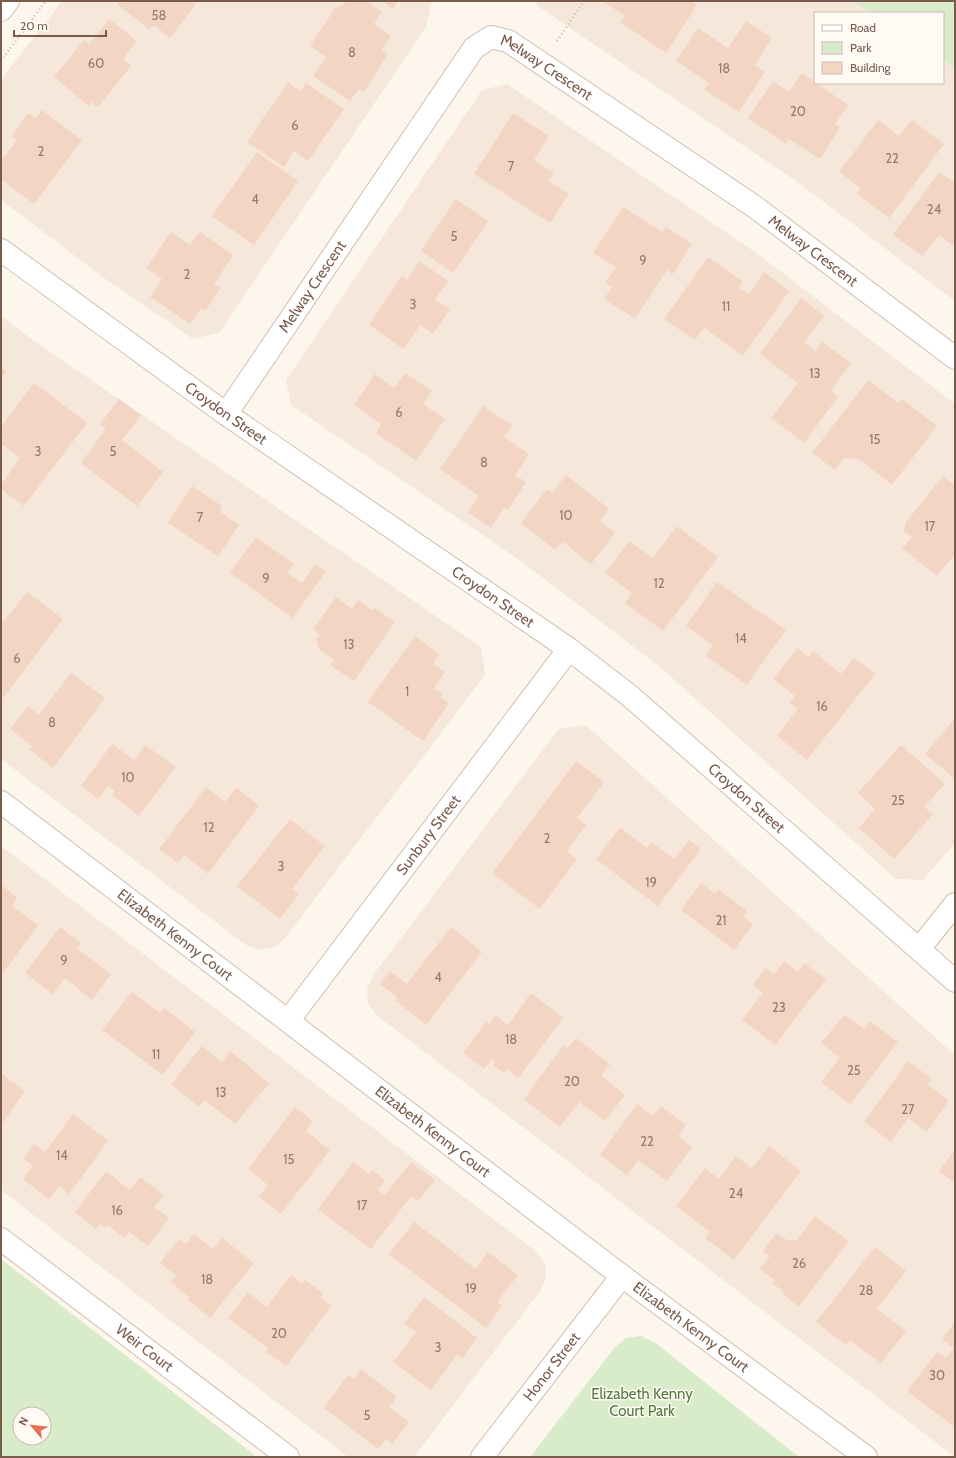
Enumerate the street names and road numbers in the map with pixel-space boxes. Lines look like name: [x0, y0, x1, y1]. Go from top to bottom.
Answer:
street label: Melway Crescent: [499, 31, 596, 104]
street label: Melway Crescent: [765, 211, 861, 290]
street label: Melway Crescent: [275, 237, 350, 336]
street label: Croydon Street: [182, 378, 270, 448]
street label: Croydon Street: [448, 562, 538, 631]
street label: Croydon Street: [704, 760, 788, 837]
street label: Sunbury Street: [392, 792, 464, 879]
street label: Elizabeth Kenny Court: [114, 885, 236, 985]
street label: Elizabeth Kenny Court: [371, 1082, 494, 1181]
street label: Elizabeth Kenny Court: [629, 1278, 753, 1376]
street label: Weir Court: [112, 1320, 177, 1375]
street label: Honor Street: [520, 1329, 584, 1405]

